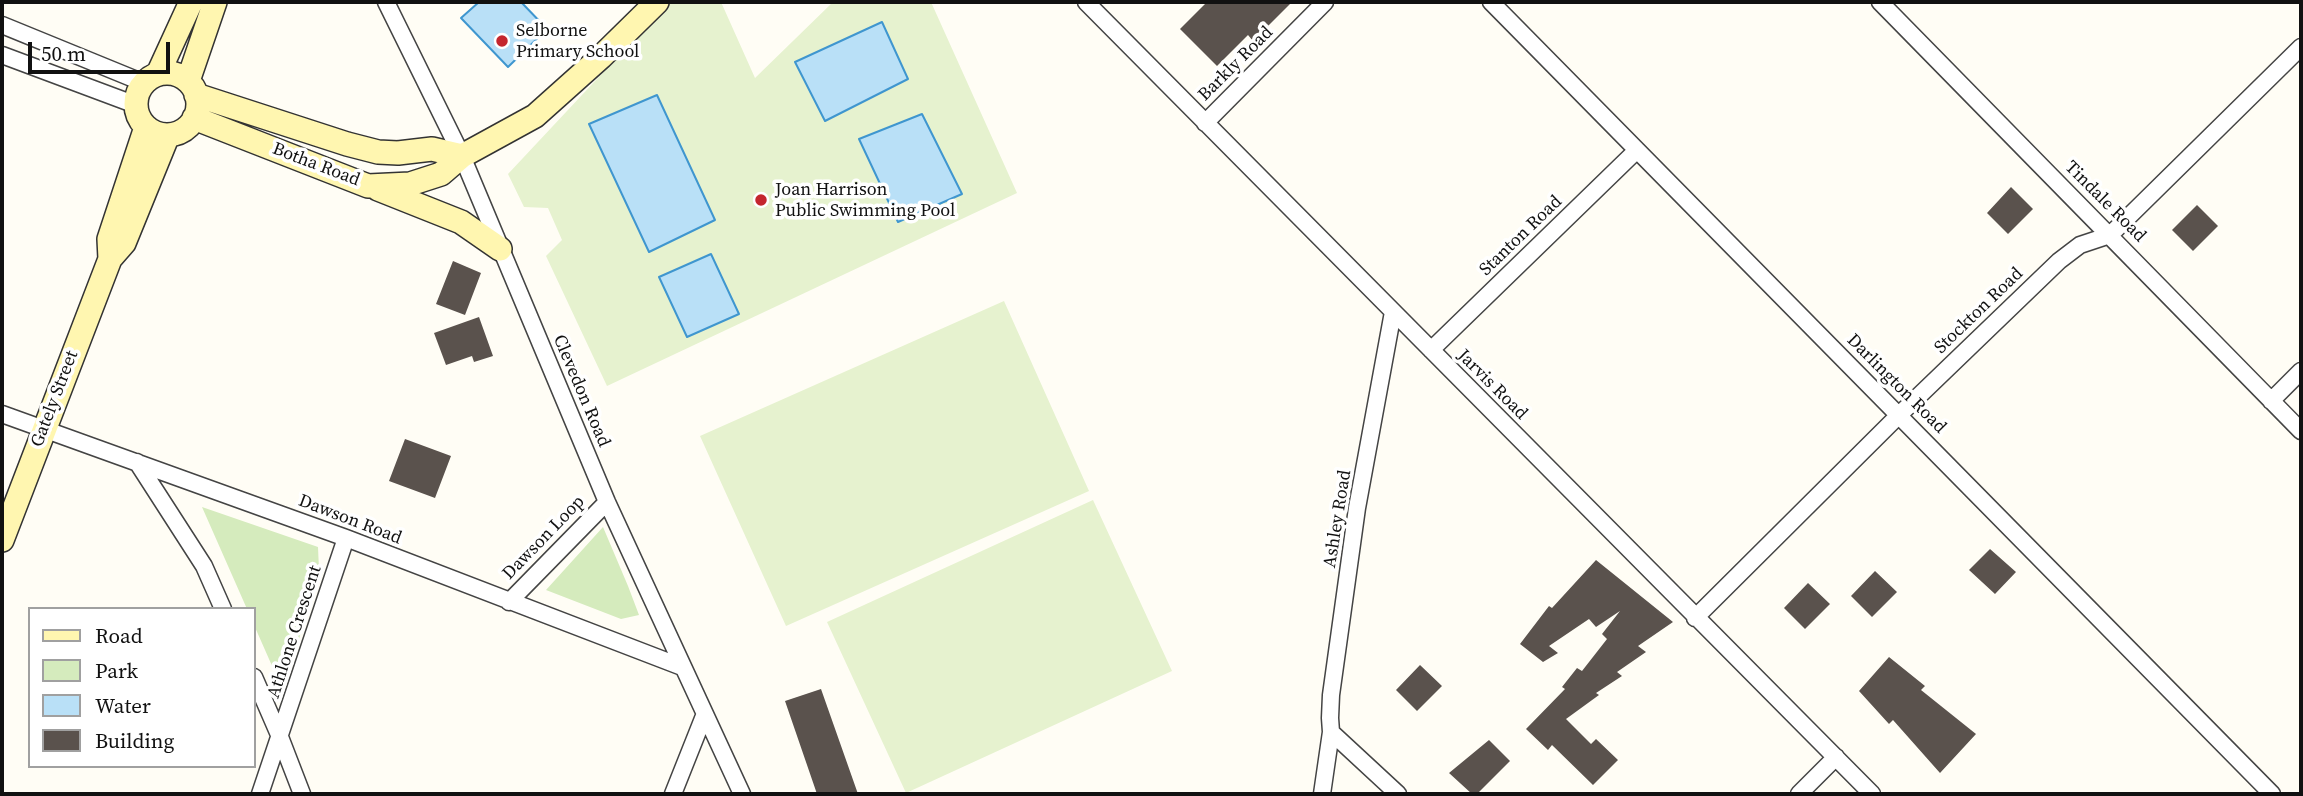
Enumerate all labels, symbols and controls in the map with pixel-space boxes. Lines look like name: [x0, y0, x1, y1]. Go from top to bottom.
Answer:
place label: Selborne Primary School: [516, 20, 639, 62]
street label: Barkly Road: [1194, 22, 1278, 106]
scale bar: [32, 28, 173, 72]
marker: Selborne Primary School: [494, 33, 510, 49]
text: 50 m: [41, 39, 86, 68]
street label: Botha Road: [269, 138, 363, 192]
street label: Tindale Road: [2060, 157, 2150, 247]
place label: Joan Harrison Public Swimming Pool: [775, 179, 955, 222]
street label: Stanton Road: [1475, 191, 1567, 281]
marker: Joan Harrison Public Swimming Pool: [753, 192, 769, 208]
street label: Stockton Road: [1930, 263, 2028, 359]
street label: Darlington Road: [1842, 330, 1950, 438]
street label: Clevedon Road: [548, 332, 614, 450]
street label: Jarvis Road: [1452, 345, 1532, 425]
street label: Gately Street: [27, 348, 83, 450]
street label: Ashley Road: [1320, 468, 1356, 570]
street label: Dawson Road: [295, 490, 405, 550]
street label: Dawson Loop: [498, 491, 590, 585]
street label: Athlone Crescent: [263, 563, 327, 701]
legend: [28, 607, 256, 768]
text: Road: [95, 621, 143, 650]
text: Park: [95, 656, 138, 685]
text: Water: [95, 691, 151, 720]
text: Building: [95, 726, 174, 755]

